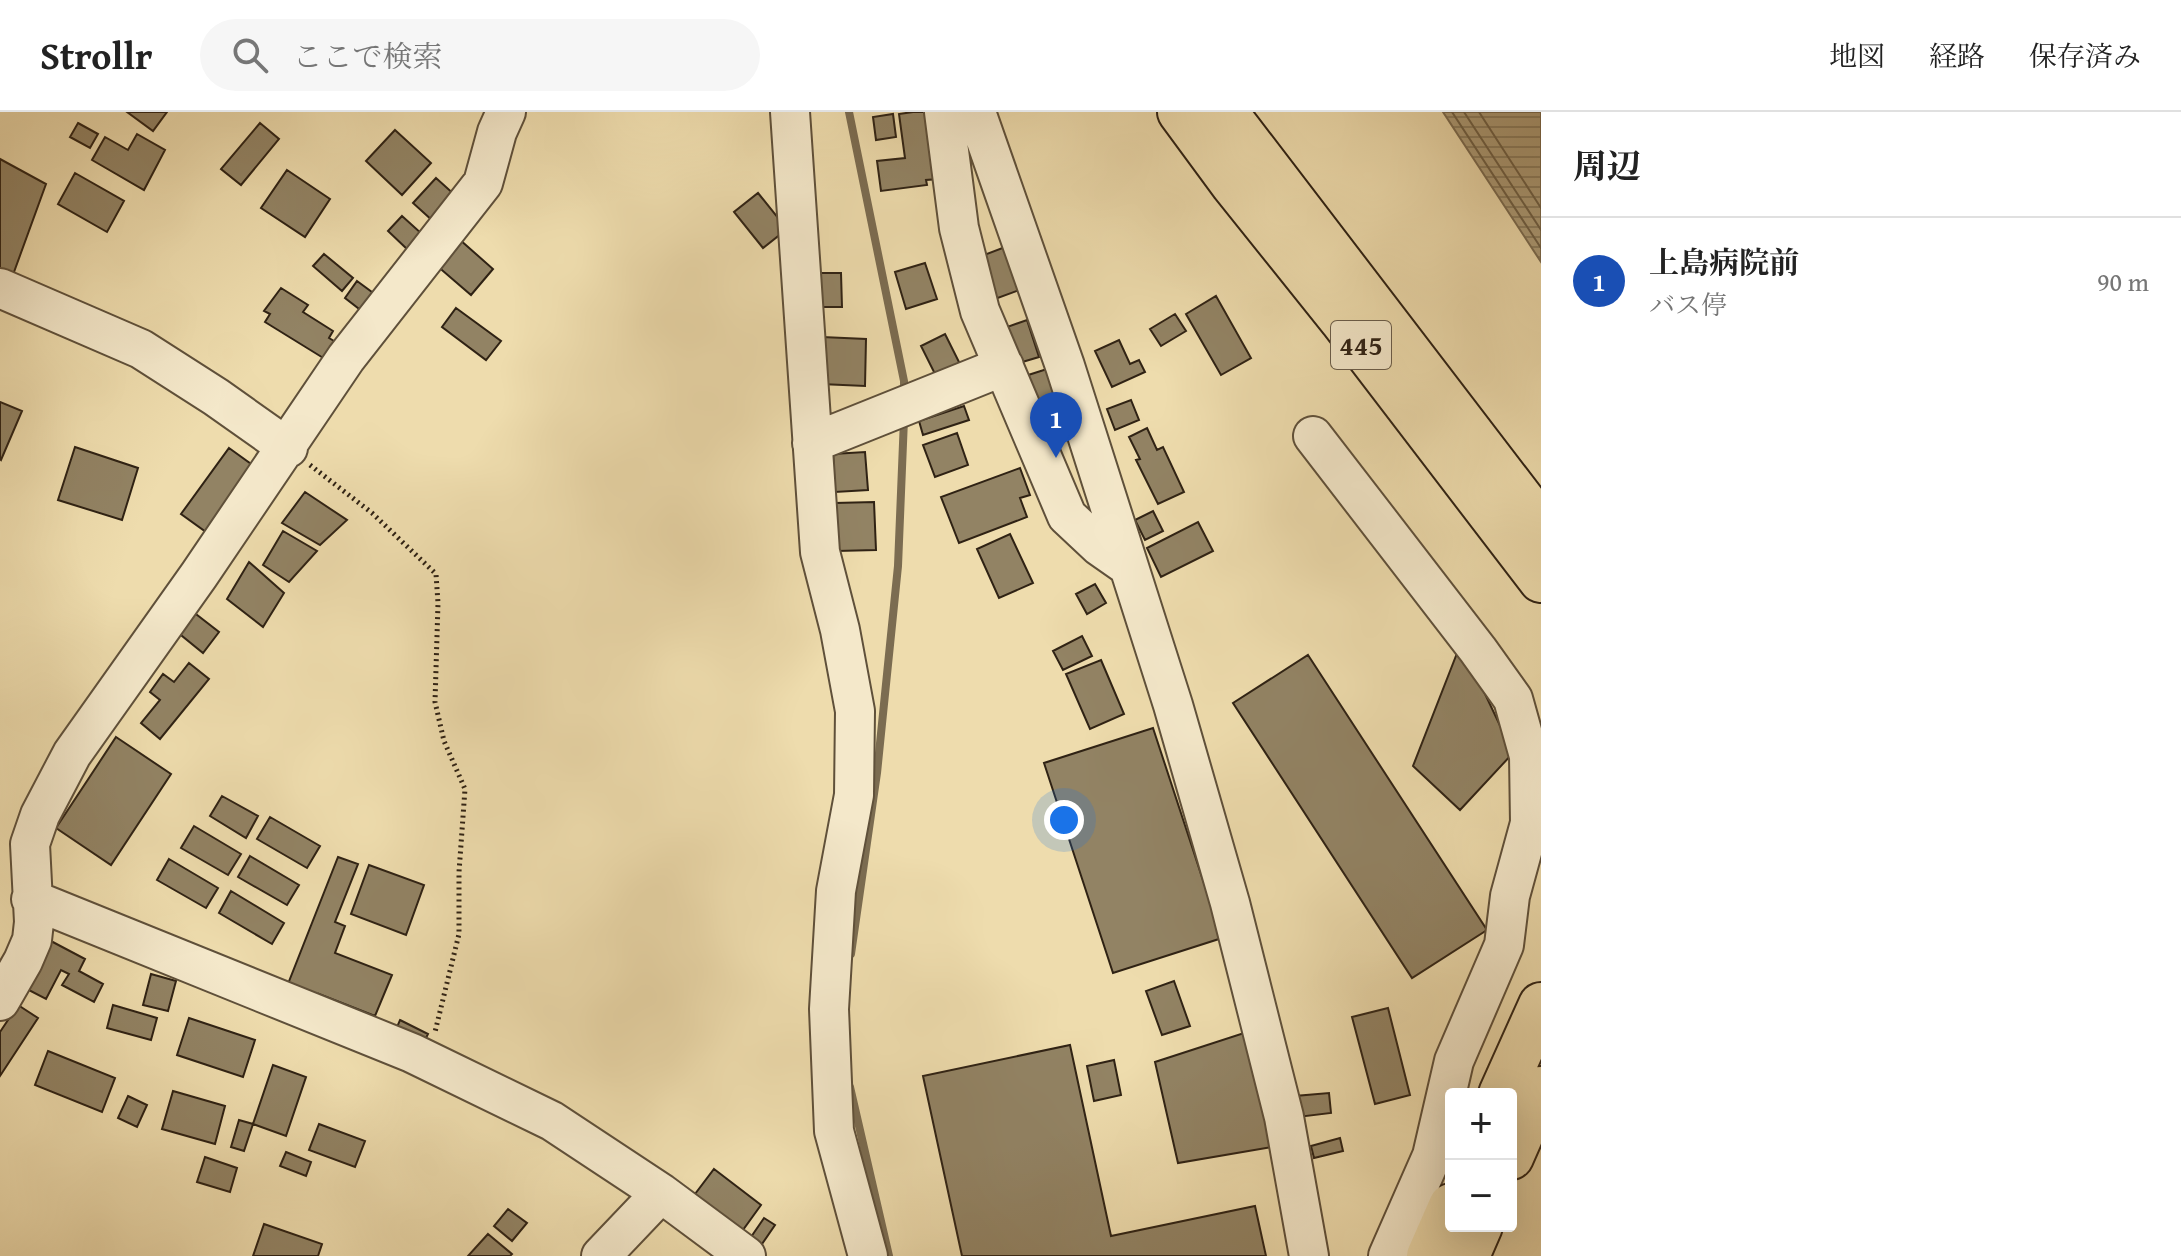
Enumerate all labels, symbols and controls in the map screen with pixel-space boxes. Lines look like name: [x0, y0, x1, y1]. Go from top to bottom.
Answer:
search box: [200, 19, 760, 91]
text: Strollr: [40, 27, 152, 83]
icon: search: [228, 33, 272, 77]
text: ここで検索: [292, 34, 442, 78]
text: 地図: [1829, 35, 1885, 76]
text: 経路: [1929, 35, 1985, 76]
text: 保存済み: [2029, 35, 2141, 76]
text: 周辺: [1573, 141, 1641, 190]
text: 上島病院前: [1649, 240, 1799, 284]
text: 1: [1592, 262, 1606, 301]
text: 90 m: [2097, 262, 2149, 301]
text: バス停: [1649, 285, 1727, 324]
road number: 445: [1331, 321, 1391, 369]
pin: 1: [1030, 392, 1082, 458]
your location: [1044, 800, 1084, 840]
map controls: [1445, 1088, 1517, 1232]
button: +: [1445, 1088, 1517, 1160]
button: −: [1445, 1160, 1517, 1232]

